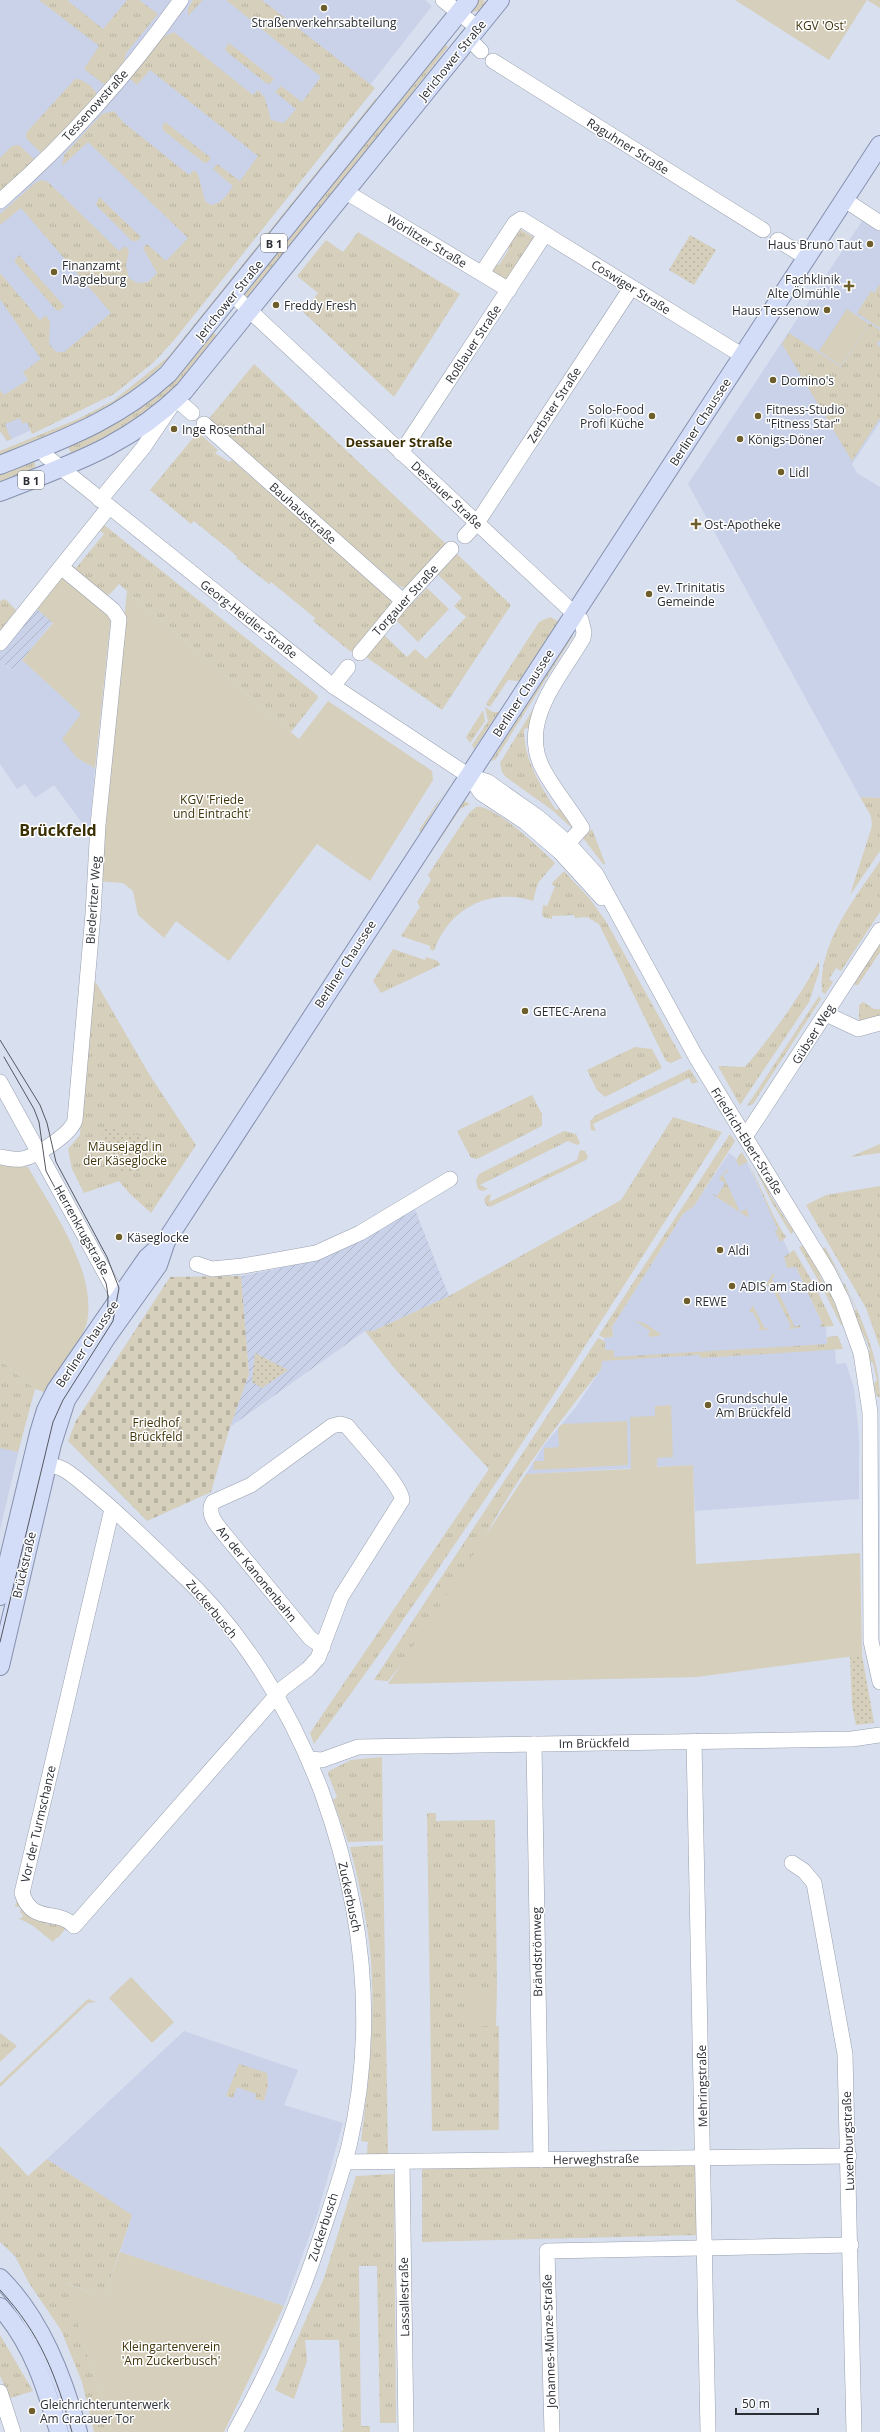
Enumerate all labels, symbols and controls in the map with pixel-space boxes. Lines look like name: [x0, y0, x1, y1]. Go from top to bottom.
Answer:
marker: Straßenverkehrsabteilung: [319, 3, 329, 13]
place label: Straßenverkehrsabteilung: [252, 14, 397, 31]
street label: Jerichower Straße: [414, 16, 490, 105]
park label: KGV 'Ost': [796, 17, 846, 34]
street label: Tessenowstraße: [58, 65, 132, 145]
street label: Raguhner Straße: [584, 114, 673, 178]
street label: Wörlitzer Straße: [384, 210, 470, 272]
road number: B 1: [261, 234, 287, 252]
place label: Haus Bruno Taut: [768, 236, 862, 253]
marker: Haus Bruno Taut: [865, 239, 875, 249]
street label: Jerichower Straße: [191, 256, 267, 345]
street label: Coswiger Straße: [588, 256, 674, 318]
place label: Finanzamt Magdeburg: [62, 257, 127, 288]
marker: Finanzamt Magdeburg: [49, 267, 59, 277]
place label: Fachklinik Alte Ölmühle: [767, 271, 841, 302]
marker: Fachklinik Alte Ölmühle: [843, 280, 855, 292]
place label: Freddy Fresh: [284, 297, 357, 314]
marker: Freddy Fresh: [271, 300, 281, 310]
street label: Roßlauer Straße: [441, 301, 505, 387]
place label: Haus Tessenow: [732, 302, 820, 319]
marker: Haus Tessenow: [822, 305, 832, 315]
street label: Zerbster Straße: [523, 364, 585, 446]
place label: Domino's: [781, 372, 834, 389]
street label: Berliner Chaussee: [665, 375, 735, 469]
marker: Domino's: [768, 375, 778, 385]
place label: Solo-Food Profi Küche: [580, 401, 644, 432]
place label: Fitness-Studio "Fitness Star": [766, 401, 845, 432]
marker: Solo-Food Profi Küche: [647, 411, 657, 421]
marker: Fitness-Studio "Fitness Star": [753, 411, 763, 421]
place label: Inge Rosenthal: [182, 421, 265, 438]
marker: Inge Rosenthal: [169, 424, 179, 434]
place label: Königs-Döner: [748, 431, 824, 448]
district label: Dessauer Straße: [345, 433, 453, 451]
marker: Königs-Döner: [735, 434, 745, 444]
street label: Dessauer Straße: [407, 457, 487, 533]
place label: Lidl: [789, 464, 809, 481]
marker: Lidl: [776, 467, 786, 477]
road number: B 1: [18, 471, 44, 489]
street label: Bauhausstraße: [266, 478, 340, 548]
place label: Ost-Apotheke: [704, 516, 781, 533]
marker: Ost-Apotheke: [691, 519, 701, 529]
street label: Torgauer Straße: [368, 560, 442, 639]
street label: Georg-Heidler-Straße: [197, 576, 301, 663]
place label: ev. Trinitatis Gemeinde: [657, 579, 725, 610]
marker: ev. Trinitatis Gemeinde: [644, 589, 654, 599]
street label: Berliner Chaussee: [488, 646, 558, 740]
park label: KGV 'Friede und Eintracht': [173, 791, 251, 822]
district label: Brückfeld: [19, 819, 97, 841]
street label: Biederitzer Weg: [81, 855, 105, 945]
street label: Berliner Chaussee: [310, 917, 380, 1011]
street label: Gübser Weg: [788, 1000, 839, 1067]
place label: GETEC-Arena: [533, 1003, 606, 1020]
marker: GETEC-Arena: [520, 1006, 530, 1016]
street label: Friedrich-Ebert-Straße: [707, 1084, 787, 1198]
park label: Mäusejagd in der Käseglocke: [83, 1138, 167, 1169]
street label: Herrenkrugstraße: [50, 1182, 114, 1278]
place label: Käseglocke: [127, 1229, 189, 1246]
marker: Käseglocke: [114, 1232, 124, 1242]
place label: Aldi: [728, 1242, 749, 1259]
marker: Aldi: [715, 1245, 725, 1255]
place label: ADIS am Stadion: [740, 1278, 833, 1295]
marker: ADIS am Stadion: [727, 1281, 737, 1291]
place label: REWE: [695, 1293, 727, 1310]
marker: REWE: [682, 1296, 692, 1306]
street label: Berliner Chaussee: [52, 1297, 123, 1391]
place label: Grundschule Am Brückfeld: [716, 1390, 791, 1421]
marker: Grundschule Am Brückfeld: [703, 1400, 713, 1410]
park label: Friedhof Brückfeld: [129, 1414, 183, 1445]
street label: An der Kanonenbahn: [213, 1522, 301, 1626]
street label: Brückstraße: [8, 1530, 40, 1600]
street label: Zuckerbusch: [183, 1576, 241, 1642]
street label: Im Brückfeld: [558, 1734, 630, 1752]
street label: Vor der Turmschanze: [16, 1764, 60, 1884]
street label: Zuckerbusch: [334, 1860, 366, 1934]
street label: Brändströmweg: [528, 1906, 546, 1997]
street label: Mehringstraße: [693, 2044, 711, 2127]
street label: Luxemburgstraße: [838, 2091, 858, 2191]
street label: Herweghstraße: [553, 2150, 639, 2168]
street label: Zuckerbusch: [304, 2190, 342, 2264]
street label: Lassallestraße: [395, 2257, 413, 2337]
street label: Johannes-Münze-Straße: [538, 2274, 560, 2409]
park label: Kleingartenverein 'Am Zuckerbusch': [122, 2338, 220, 2369]
scale bar: [736, 2390, 818, 2416]
text: 50 m: [742, 2395, 770, 2412]
place label: Gleichrichterunterwerk Am Cracauer Tor: [40, 2396, 170, 2427]
marker: Gleichrichterunterwerk Am Cracauer Tor: [27, 2406, 37, 2416]

